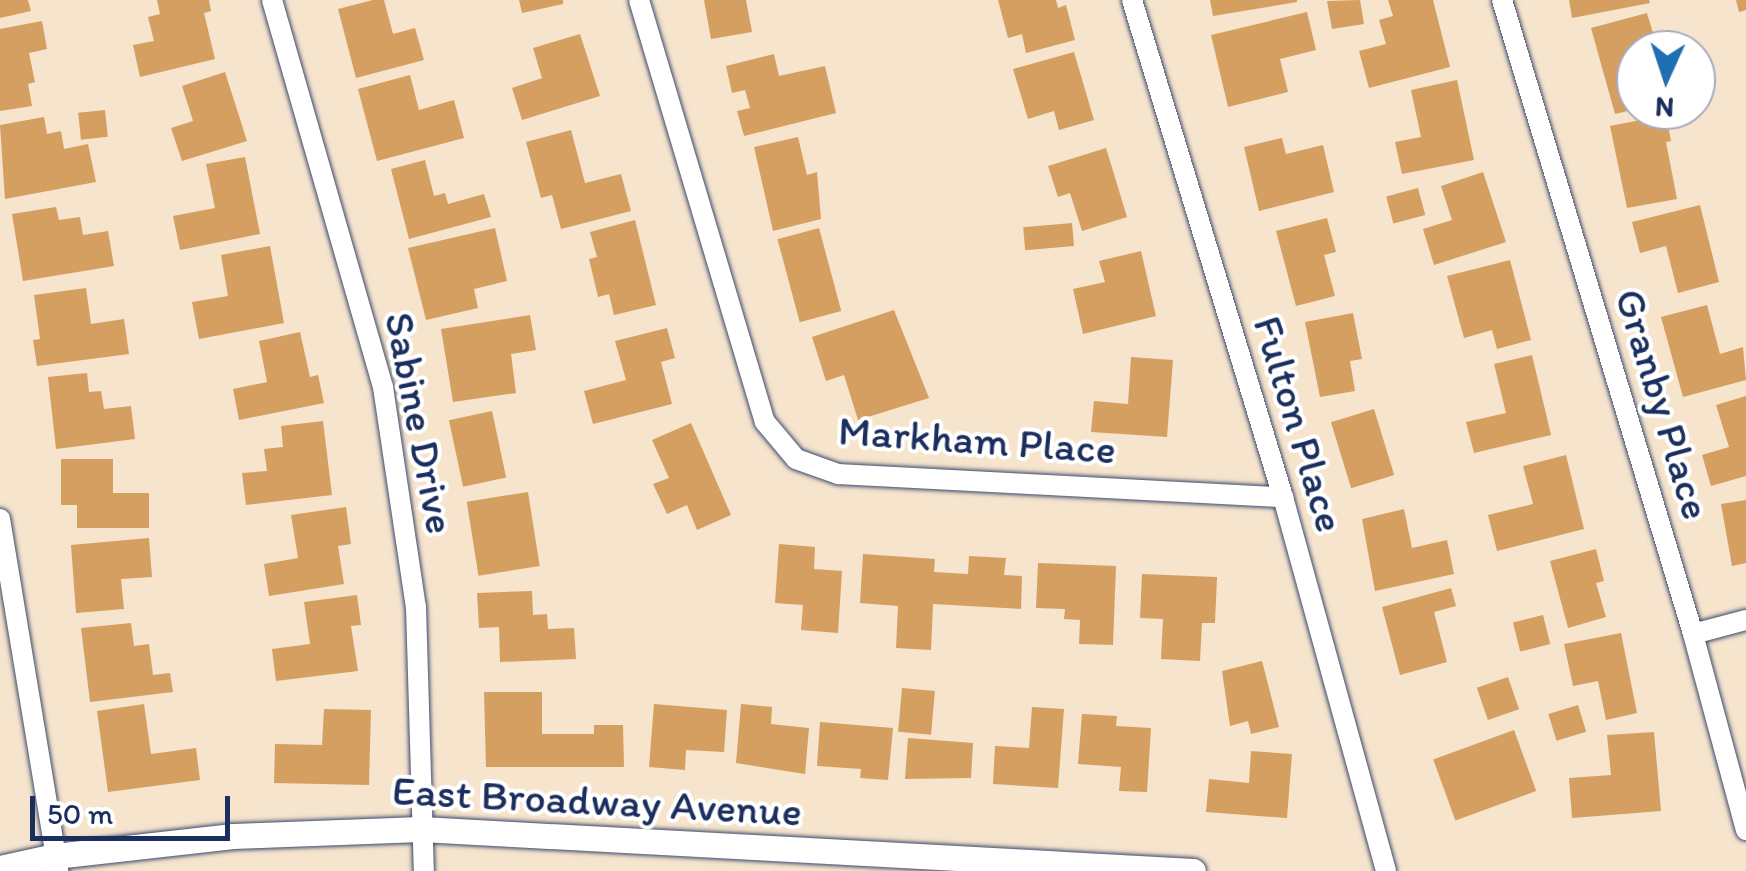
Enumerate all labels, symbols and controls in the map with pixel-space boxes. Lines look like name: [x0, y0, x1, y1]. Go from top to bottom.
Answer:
north arrow: [1616, 30, 1716, 130]
text: N: [1654, 90, 1675, 125]
street label: Granby Place: [1604, 283, 1722, 525]
street label: Sabine Drive: [374, 308, 466, 538]
street label: Fulton Place: [1242, 310, 1356, 538]
street label: Markham Place: [837, 405, 1117, 475]
street label: East Broadway Avenue: [392, 765, 802, 837]
scale bar: [35, 776, 235, 838]
text: 50 m: [47, 795, 113, 832]

